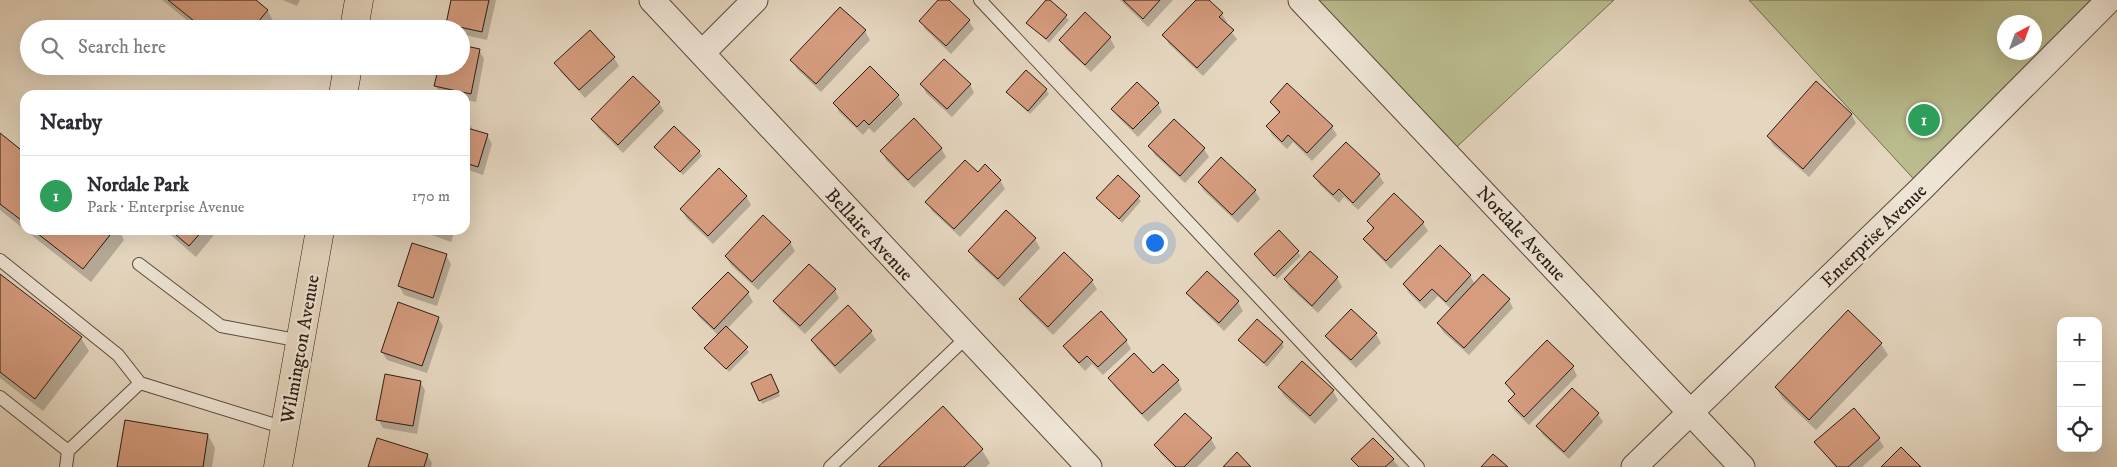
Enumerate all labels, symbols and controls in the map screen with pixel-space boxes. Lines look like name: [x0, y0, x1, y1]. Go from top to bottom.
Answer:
north arrow: [1997, 15, 2042, 60]
search box: [20, 20, 470, 75]
icon: search: [38, 34, 66, 62]
text: Search here: [78, 36, 166, 59]
pin: 1: [1908, 101, 1940, 139]
text: Nearby: [40, 110, 102, 136]
text: Nordale Park: [87, 174, 189, 197]
street label: Enterprise Avenue: [1816, 180, 1932, 293]
street label: Nordale Avenue: [1471, 182, 1571, 286]
street label: Bellaire Avenue: [820, 184, 918, 286]
text: 1: [53, 186, 59, 206]
text: 170 m: [412, 186, 450, 206]
text: Park · Enterprise Avenue: [87, 197, 244, 217]
your location: [1142, 230, 1168, 256]
street label: Wilmington Avenue: [276, 273, 325, 426]
map controls: [2057, 317, 2102, 452]
button: +: [2057, 317, 2102, 362]
button: −: [2057, 362, 2102, 407]
button: locate: [2057, 407, 2102, 452]

